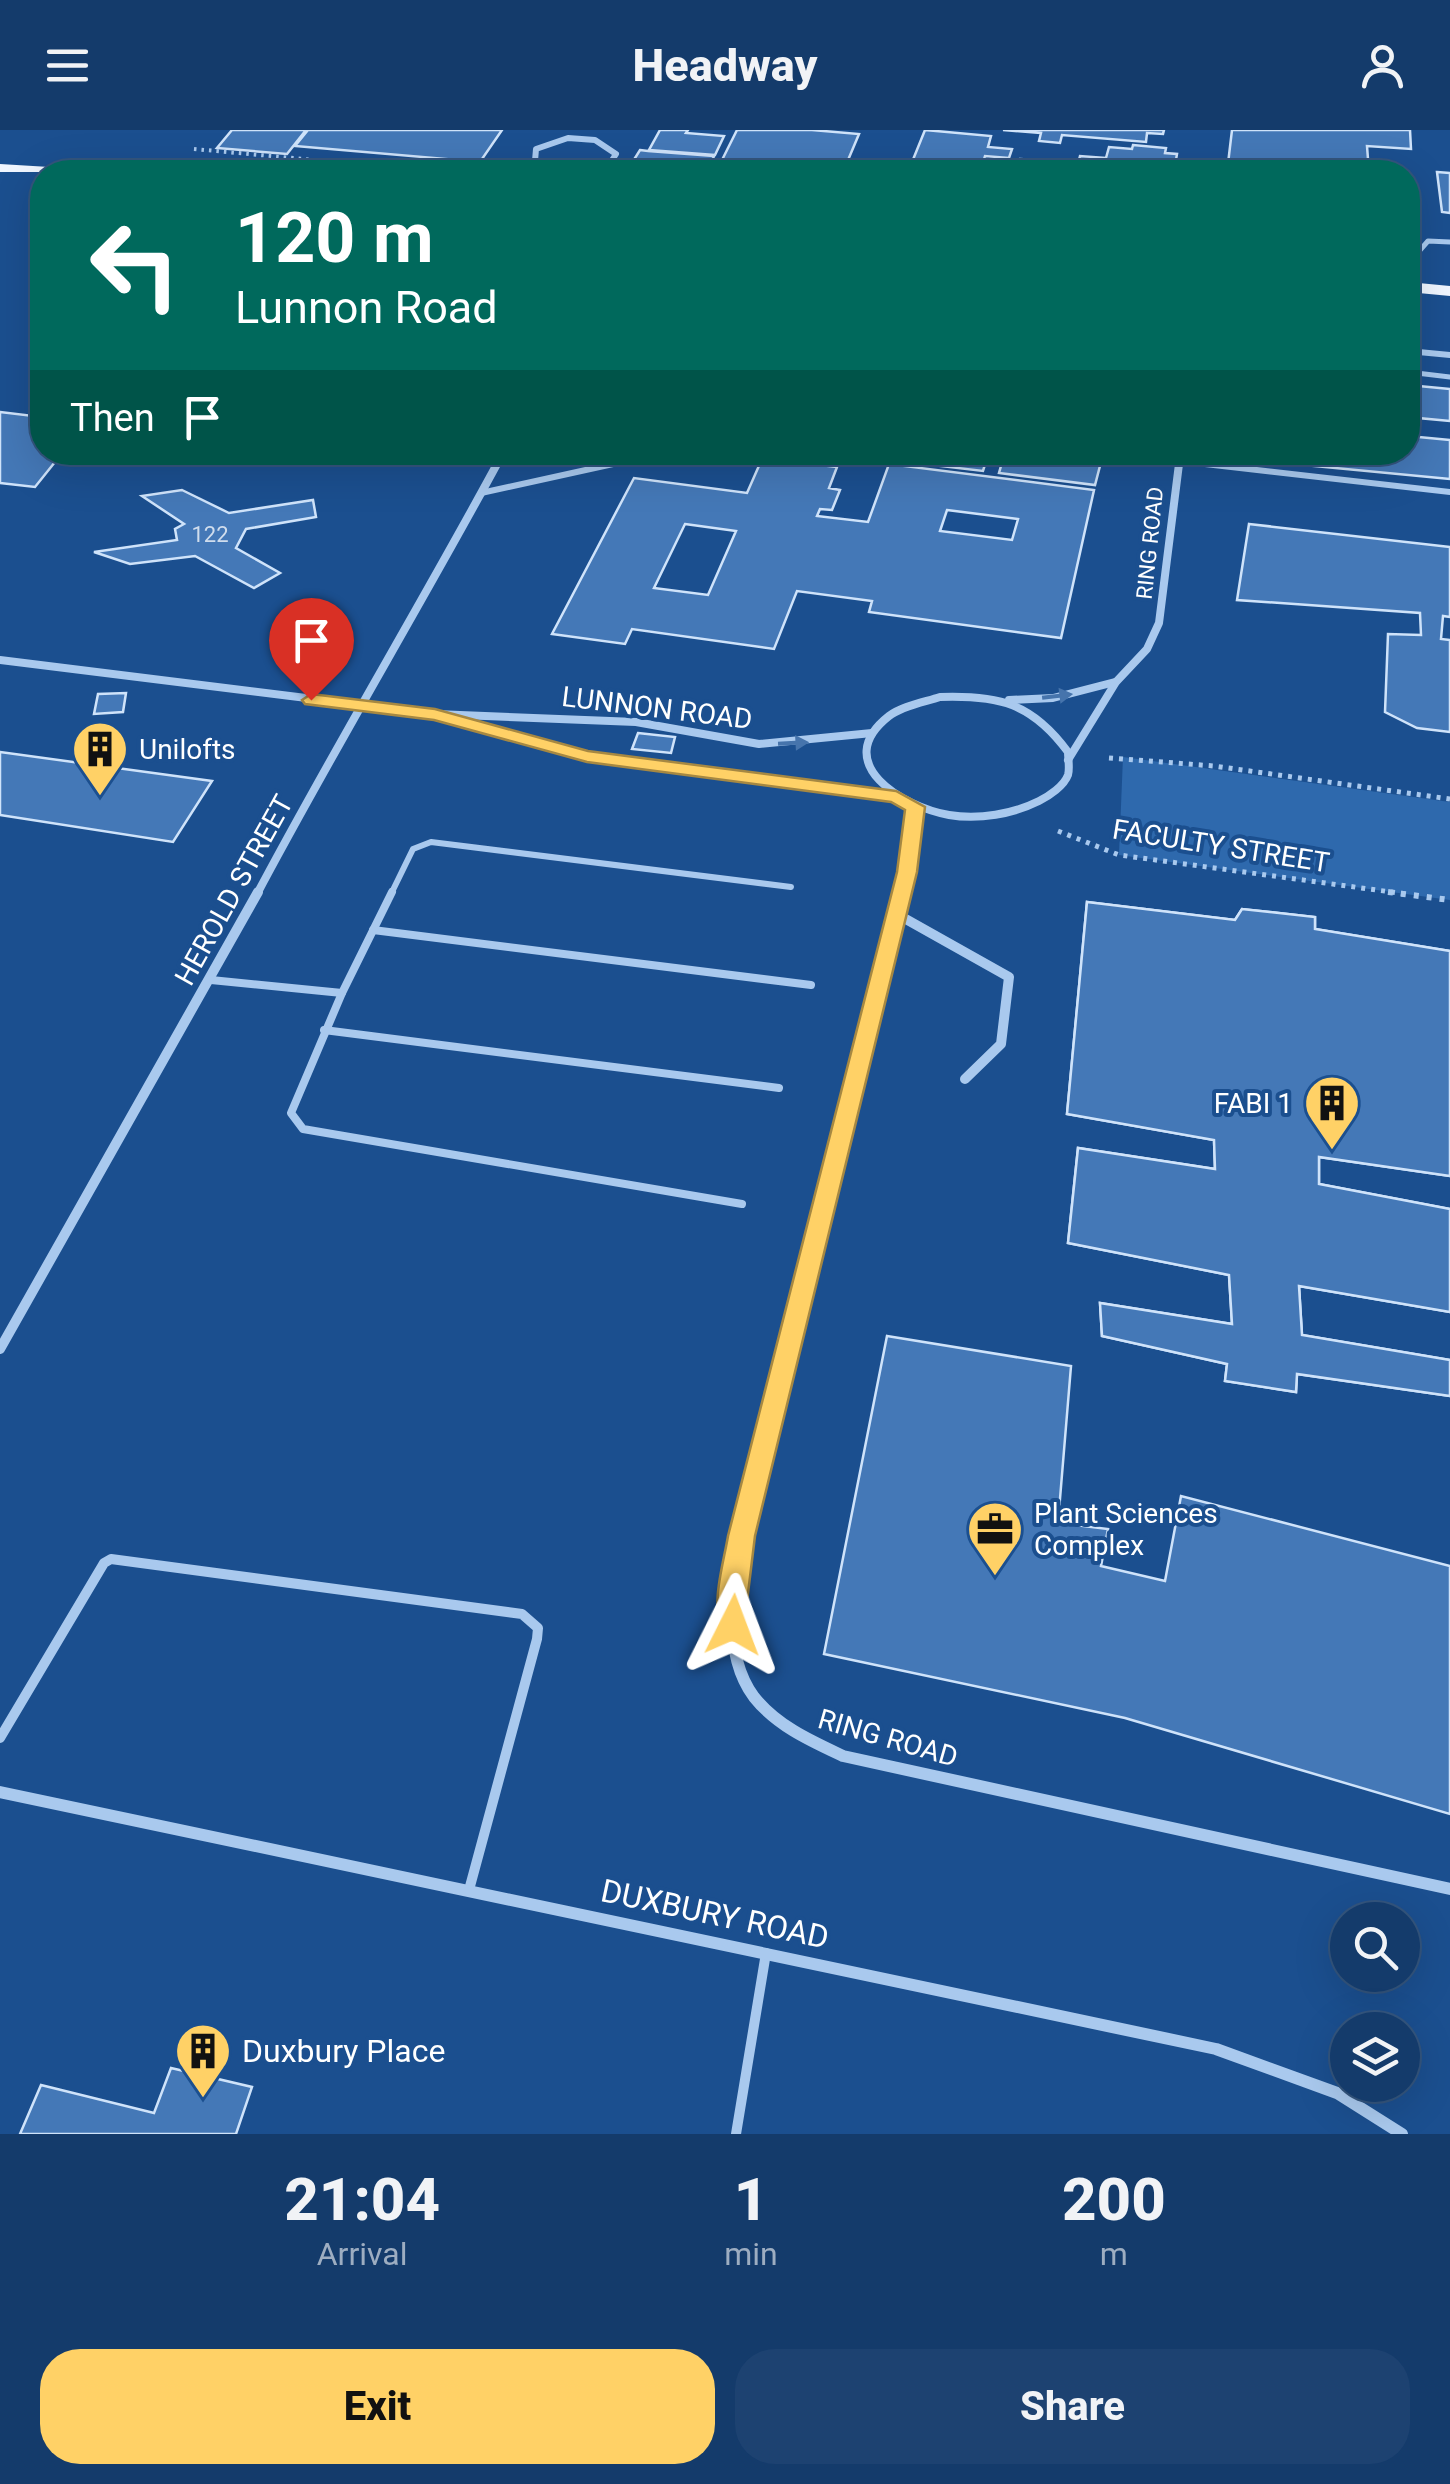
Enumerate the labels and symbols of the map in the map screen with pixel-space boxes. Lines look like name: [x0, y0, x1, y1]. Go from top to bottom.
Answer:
street label: RING ROAD: [1132, 486, 1168, 600]
house number: 122: [191, 522, 229, 547]
pin: [269, 598, 354, 701]
street label: LUNNON ROAD: [560, 680, 754, 736]
one-way arrow: [1042, 688, 1073, 704]
building icon: Unilofts: [70, 719, 130, 798]
place label: Unilofts: [139, 733, 236, 766]
one-way arrow: [778, 735, 810, 751]
street label: HEROLD STREET: [168, 789, 300, 991]
street label: FACULTY STREET: [1110, 813, 1332, 879]
building icon: FABI 1: [1302, 1073, 1362, 1152]
place label: FABI 1: [1214, 1087, 1293, 1120]
place label: Plant Sciences Complex: [1034, 1497, 1218, 1562]
office icon: Plant Sciences Complex: [965, 1499, 1025, 1578]
position arrow: [681, 1573, 785, 1677]
street label: RING ROAD: [814, 1702, 962, 1774]
street label: DUXBURY ROAD: [598, 1871, 832, 1957]
building icon: Duxbury Place: [173, 2021, 233, 2100]
place label: Duxbury Place: [242, 2032, 445, 2070]

